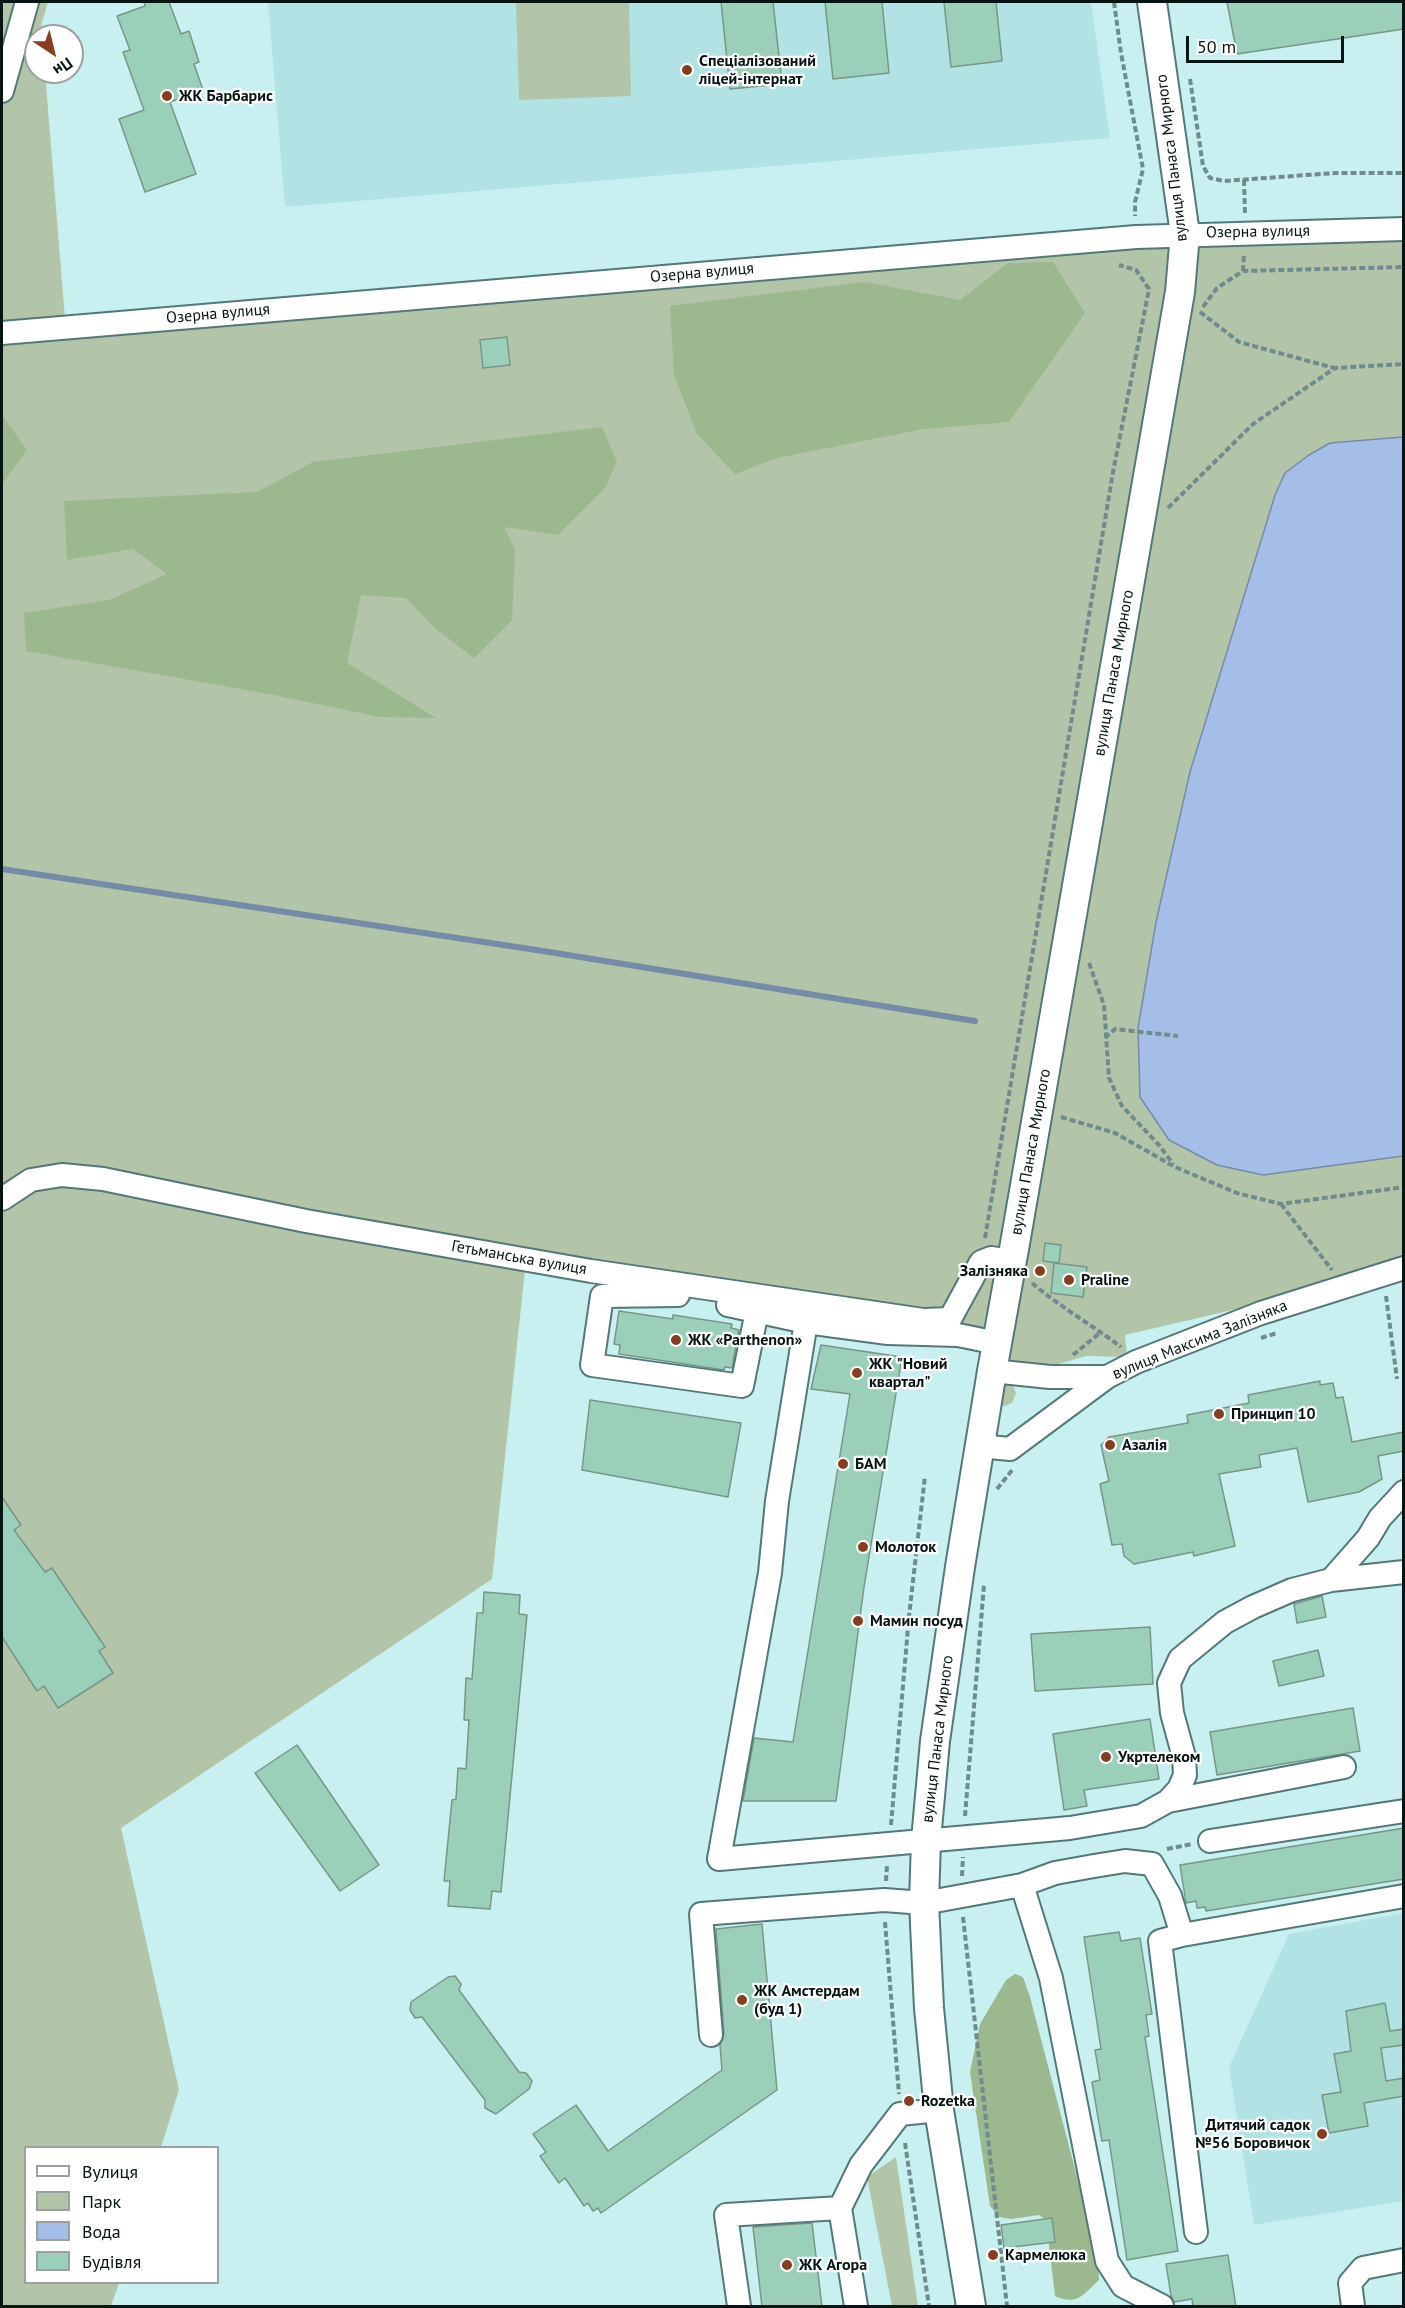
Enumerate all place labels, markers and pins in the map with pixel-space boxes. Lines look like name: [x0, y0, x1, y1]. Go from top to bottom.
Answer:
place label: Спеціалізований ліцей-інтернат: [699, 51, 816, 89]
marker: Спеціалізований ліцей-інтернат: [680, 63, 694, 77]
place label: ЖК Барбарис: [179, 86, 273, 106]
marker: ЖК Барбарис: [160, 89, 174, 103]
place label: Залізняка: [960, 1261, 1028, 1281]
marker: Залізняка: [1033, 1264, 1047, 1278]
place label: Praline: [1081, 1270, 1129, 1290]
marker: Praline: [1062, 1273, 1076, 1287]
place label: ЖК «Parthenon»: [688, 1330, 802, 1350]
marker: ЖК «Parthenon»: [669, 1333, 683, 1347]
place label: ЖК "Новий квартал": [869, 1354, 947, 1392]
marker: ЖК "Новий квартал": [850, 1366, 864, 1380]
place label: Принцип 10: [1231, 1404, 1316, 1424]
marker: Принцип 10: [1212, 1407, 1226, 1421]
place label: Азалія: [1122, 1435, 1167, 1455]
marker: Азалія: [1103, 1438, 1117, 1452]
place label: БАМ: [855, 1454, 887, 1474]
marker: БАМ: [836, 1457, 850, 1471]
place label: Молоток: [875, 1537, 936, 1557]
marker: Молоток: [856, 1540, 870, 1554]
place label: Мамин посуд: [870, 1611, 963, 1631]
marker: Мамин посуд: [851, 1614, 865, 1628]
place label: Укртелеком: [1118, 1747, 1200, 1767]
marker: Укртелеком: [1099, 1750, 1113, 1764]
place label: ЖК Амстердам (буд 1): [754, 1981, 860, 2019]
marker: ЖК Амстердам (буд 1): [735, 1993, 749, 2007]
place label: Rozetka: [921, 2091, 975, 2111]
marker: Rozetka: [902, 2094, 916, 2108]
place label: Дитячий садок №56 Боровичок: [1195, 2115, 1310, 2153]
marker: Дитячий садок №56 Боровичок: [1315, 2127, 1329, 2141]
place label: Кармелюка: [1005, 2245, 1086, 2265]
marker: Кармелюка: [986, 2248, 1000, 2262]
place label: ЖК Агора: [799, 2255, 867, 2275]
marker: ЖК Агора: [780, 2258, 794, 2272]

